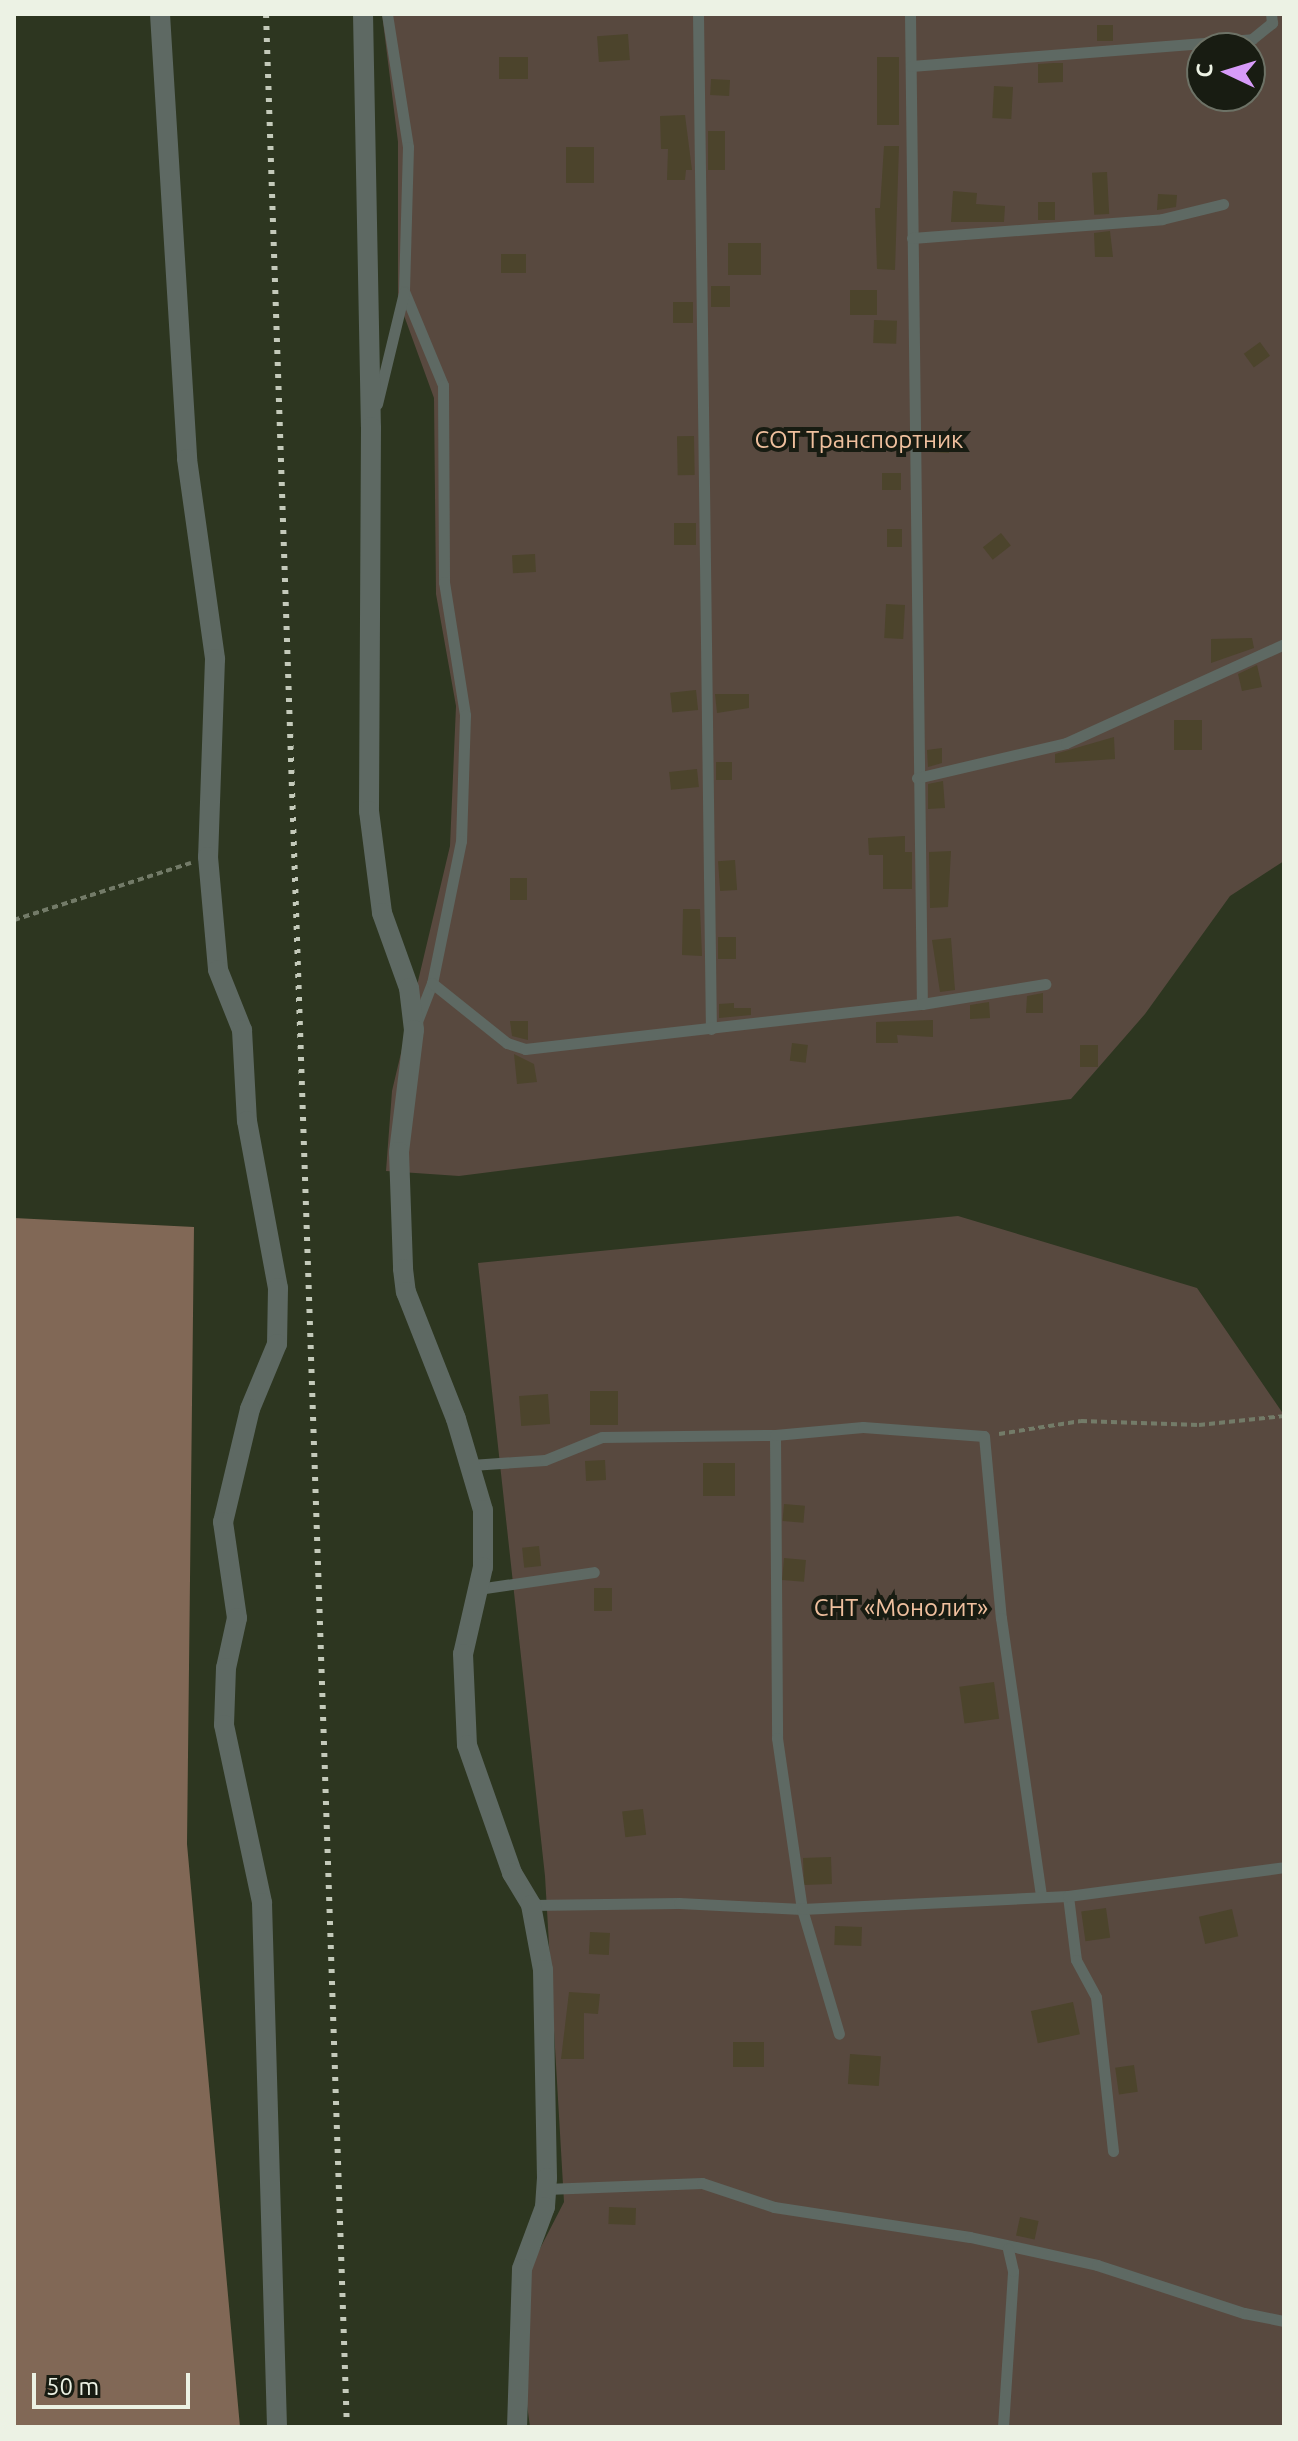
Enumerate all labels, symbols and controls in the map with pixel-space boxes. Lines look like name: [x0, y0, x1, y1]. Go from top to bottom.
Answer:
north arrow: [1186, 32, 1266, 112]
text: С: [1191, 63, 1217, 78]
park label: СОТ Транспортник: [755, 426, 963, 454]
park label: СНТ «Монолит»: [814, 1594, 988, 1622]
scale bar: [36, 2357, 194, 2407]
text: 50 m: [46, 2373, 99, 2400]

